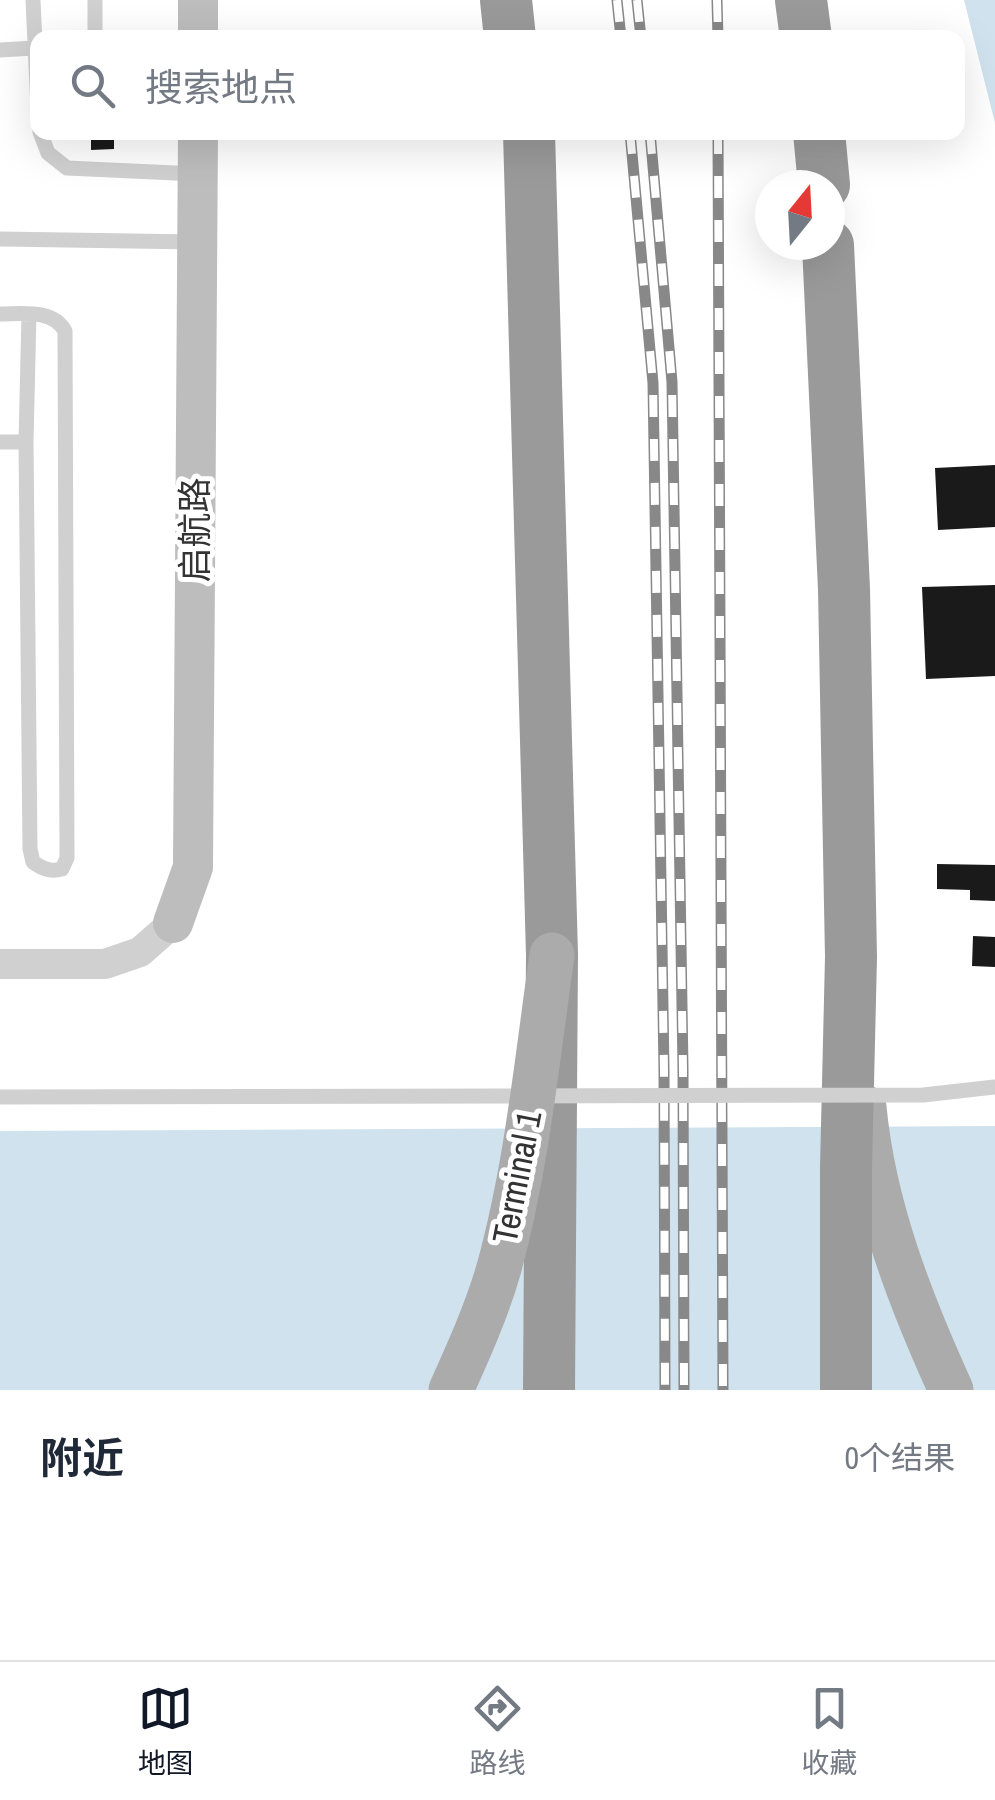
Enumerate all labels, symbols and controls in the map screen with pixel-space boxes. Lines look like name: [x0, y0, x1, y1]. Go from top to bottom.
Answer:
search box: [30, 30, 965, 140]
icon: search: [65, 58, 120, 113]
text: 搜索地点: [145, 62, 297, 113]
north arrow: [755, 170, 845, 260]
street label: 启航路: [171, 477, 218, 583]
street label: Terminal 1: [481, 1107, 552, 1247]
text: 附近: [40, 1430, 124, 1486]
text: 0个结果: [844, 1436, 955, 1479]
tab: 地图: [138, 1681, 194, 1782]
tab: 路线: [469, 1681, 525, 1782]
tab: 收藏: [801, 1681, 857, 1782]

